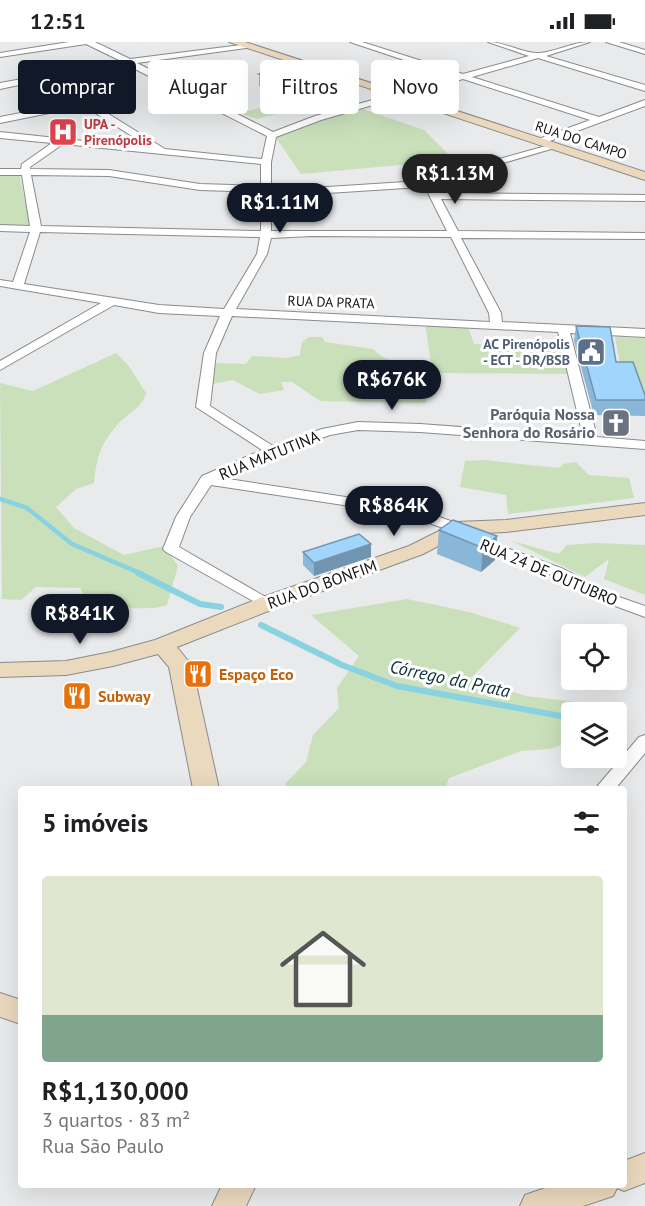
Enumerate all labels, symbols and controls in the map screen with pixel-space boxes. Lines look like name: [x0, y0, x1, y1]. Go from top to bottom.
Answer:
text: 12:51: [30, 7, 86, 35]
chip: Comprar: [18, 60, 136, 114]
chip: Alugar: [148, 60, 248, 114]
chip: Filtros: [260, 60, 359, 114]
chip: Novo: [371, 60, 459, 114]
place label: UPA - Pirenópolis: [84, 115, 152, 149]
hospital icon: UPA - Pirenópolis: [47, 116, 79, 148]
street label: RUA DO CAMPO: [533, 117, 629, 163]
pin: R$1.13M: [400, 154, 510, 205]
text: R$1.13M: [416, 160, 494, 186]
pin: R$1.11M: [225, 183, 335, 234]
text: R$1.11M: [241, 189, 319, 215]
street label: RUA DA PRATA: [287, 291, 376, 313]
place label: AC Pirenópolis - ECT - DR/BSB: [483, 335, 570, 369]
public building icon: AC Pirenópolis - ECT - DR/BSB: [575, 336, 607, 368]
pin: R$676K: [343, 360, 441, 411]
text: R$676K: [357, 366, 427, 392]
place label: Paróquia Nossa Senhora do Rosário: [463, 404, 595, 442]
church icon: Paróquia Nossa Senhora do Rosário: [600, 407, 632, 439]
street label: RUA MATUTINA: [216, 425, 323, 484]
pin: R$864K: [345, 486, 443, 537]
text: R$864K: [359, 492, 429, 518]
street label: RUA 24 DE OUTUBRO: [477, 534, 621, 610]
street label: RUA DO BONFIM: [264, 555, 380, 613]
pin: R$841K: [31, 594, 129, 645]
text: R$841K: [45, 600, 115, 626]
map controls: [561, 624, 627, 768]
button: locate: [561, 624, 627, 690]
water label: Córrego da Prata: [388, 655, 513, 703]
restaurant icon: Espaço Eco: [182, 658, 214, 690]
place label: Espaço Eco: [219, 664, 294, 684]
restaurant icon: Subway: [61, 680, 93, 712]
place label: Subway: [98, 686, 151, 706]
button: layers: [561, 702, 627, 768]
text: 5 imóveis: [42, 806, 148, 839]
icon: filters: [570, 806, 603, 839]
icon: home: [269, 915, 377, 1023]
text: R$1,130,000: [42, 1074, 189, 1107]
text: 3 quartos · 83 m²: [42, 1107, 190, 1133]
text: Rua São Paulo: [42, 1133, 164, 1159]

